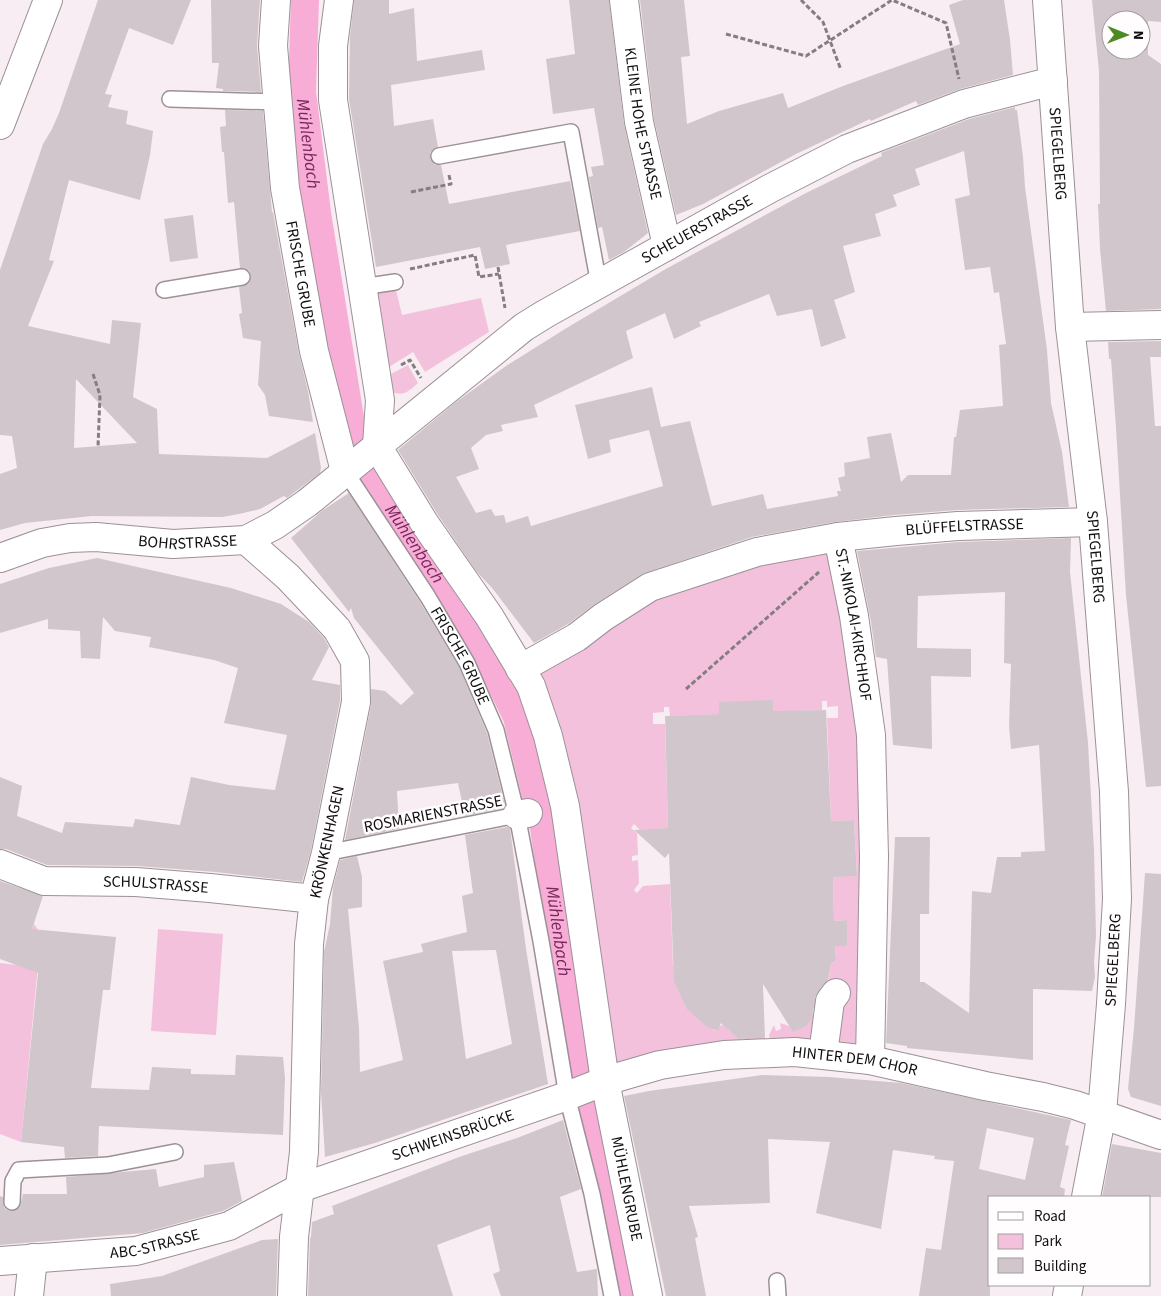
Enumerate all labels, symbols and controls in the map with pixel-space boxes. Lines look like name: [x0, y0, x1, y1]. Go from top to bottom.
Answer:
north arrow: [1101, 10, 1151, 60]
text: N: [1128, 30, 1148, 40]
street label: KLEINE HOHE STRASSE: [619, 46, 667, 202]
water label: Mühlenbach: [290, 97, 326, 190]
street label: SPIEGELBERG: [1044, 106, 1072, 201]
street label: SCHEUERSTRASSE: [637, 189, 756, 269]
street label: FRISCHE GRUBE: [280, 219, 321, 329]
water label: Mühlenbach: [379, 499, 450, 588]
street label: SPIEGELBERG: [1081, 509, 1110, 604]
street label: BLÜFFELSTRASSE: [905, 513, 1024, 541]
street label: BOHRSTRASSE: [137, 530, 238, 555]
street label: ST.-NIKOLAI-KIRCHHOF: [829, 546, 877, 703]
street label: FRISCHE GRUBE: [425, 603, 495, 708]
street label: KRÖNKENHAGEN: [304, 783, 350, 901]
street label: ROSMARIENSTRASSE: [362, 790, 504, 838]
street label: SCHULSTRASSE: [103, 871, 209, 899]
water label: Mühlenbach: [540, 884, 577, 978]
street label: SPIEGELBERG: [1100, 913, 1126, 1007]
street label: HINTER DEM CHOR: [791, 1041, 920, 1081]
street label: SCHWEINSBRÜCKE: [389, 1104, 517, 1167]
street label: MÜHLENGRUBE: [605, 1134, 648, 1243]
legend: [988, 1196, 1151, 1286]
text: Road: [1034, 1206, 1066, 1227]
street label: ABC-STRASSE: [109, 1223, 202, 1264]
text: Park: [1034, 1231, 1063, 1252]
text: Building: [1034, 1256, 1087, 1277]

